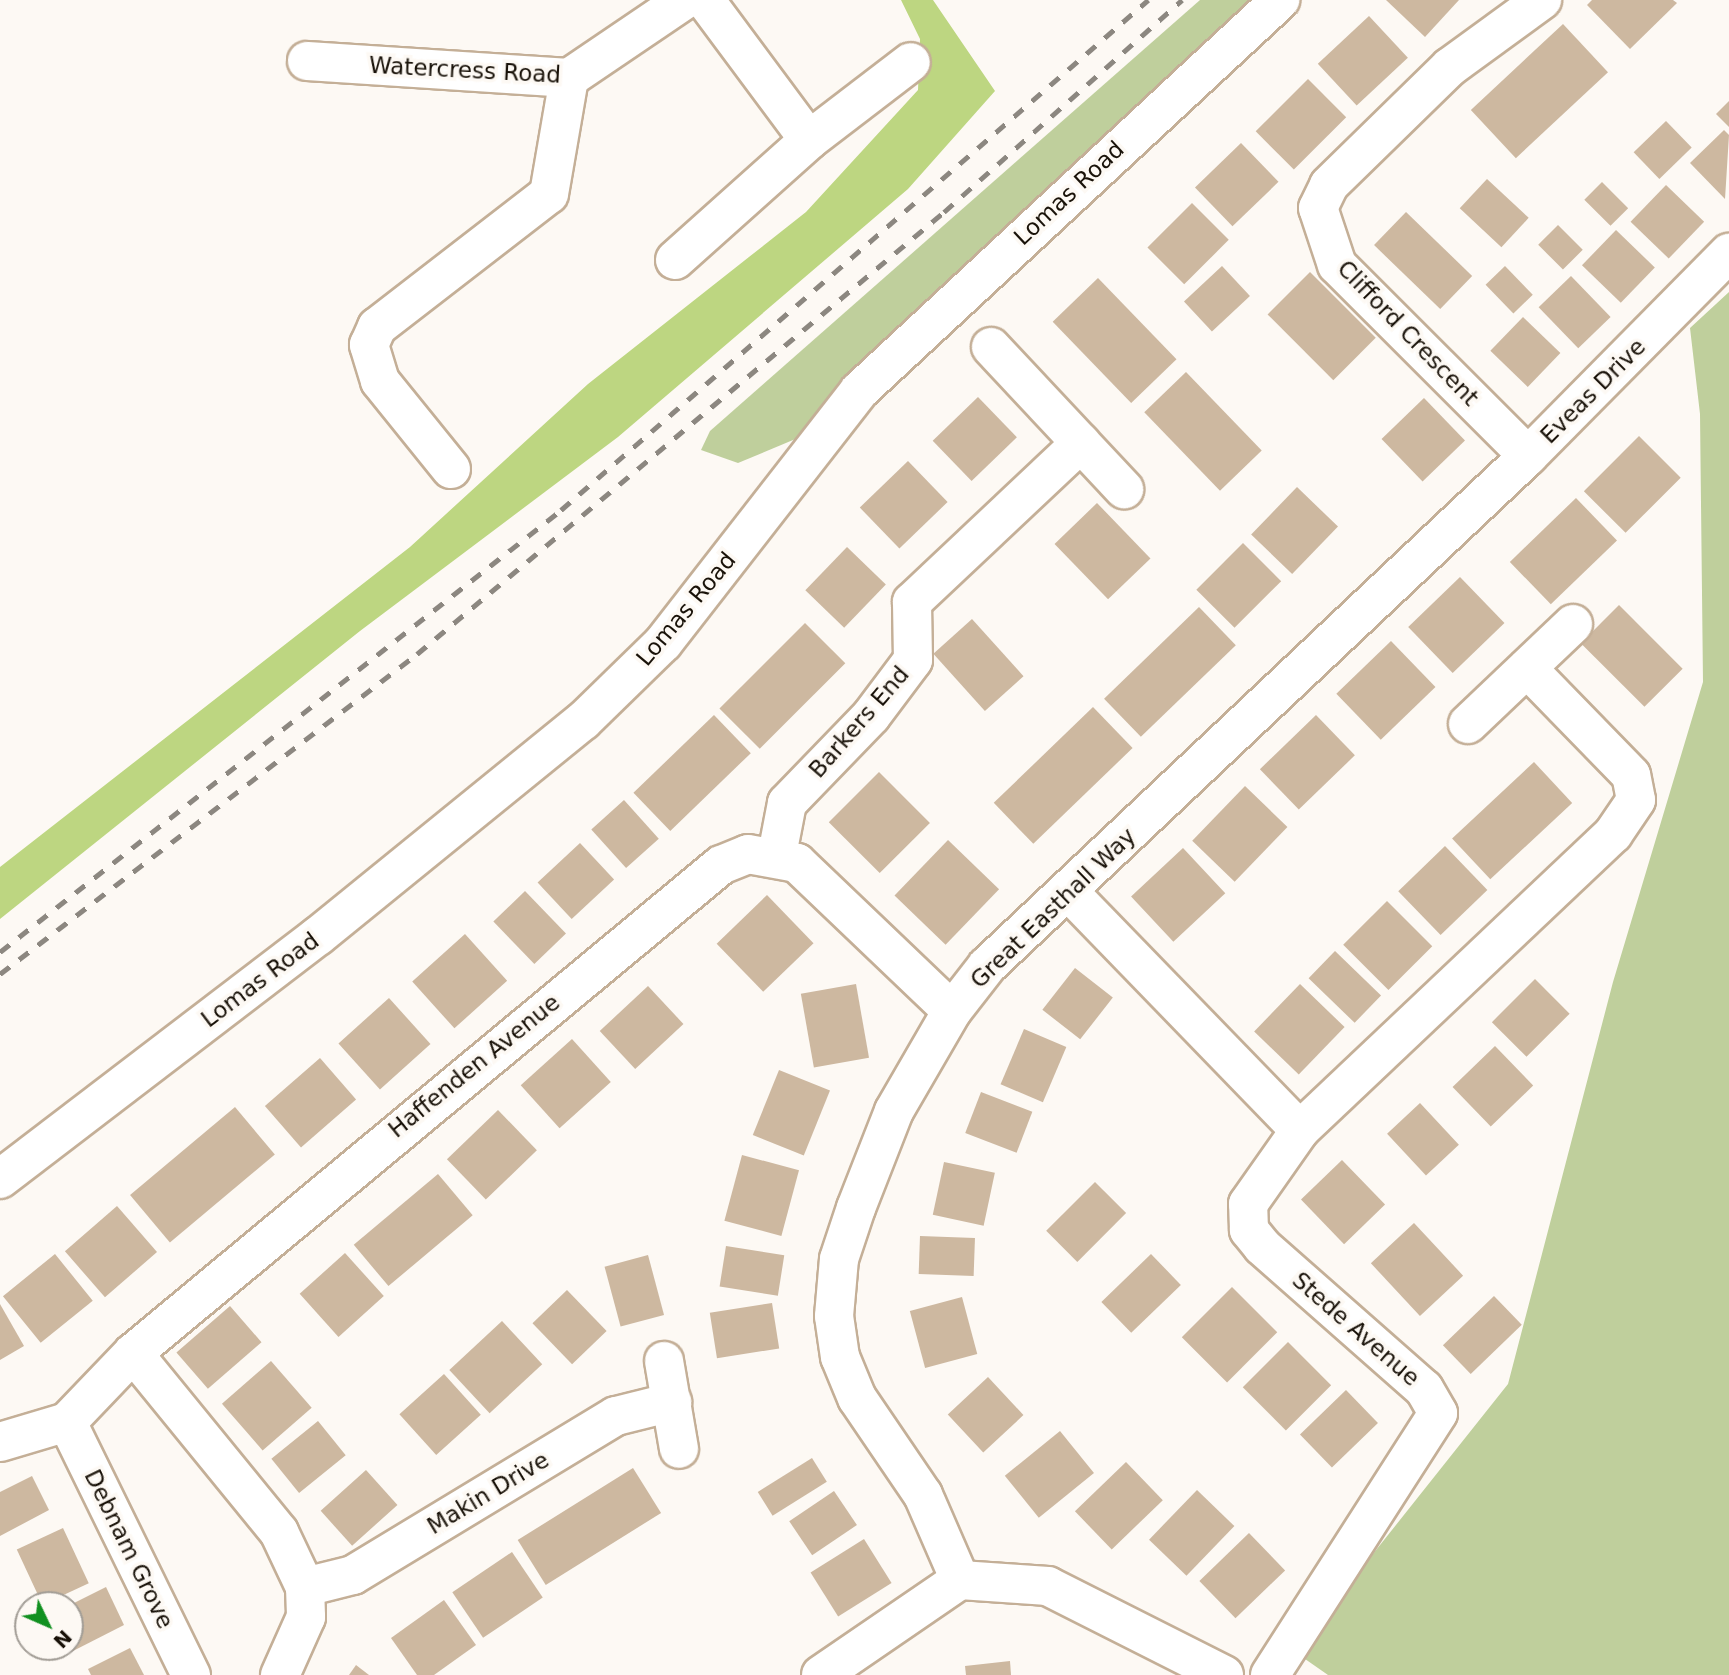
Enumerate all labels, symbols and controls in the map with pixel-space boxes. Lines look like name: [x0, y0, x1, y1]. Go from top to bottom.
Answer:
street label: Watercress Road: [368, 51, 562, 89]
street label: Lomas Road: [1008, 135, 1130, 251]
street label: Clifford Crescent: [1332, 255, 1484, 411]
street label: Eveas Drive: [1535, 333, 1651, 449]
street label: Lomas Road: [630, 547, 742, 671]
street label: Barkers End: [803, 661, 915, 783]
street label: Great Easthall Way: [965, 822, 1141, 994]
street label: Lomas Road: [196, 927, 324, 1033]
street label: Haffenden Avenue: [383, 989, 565, 1143]
street label: Stede Avenue: [1287, 1266, 1425, 1392]
street label: Makin Drive: [422, 1446, 554, 1540]
street label: Debnam Grove: [79, 1465, 179, 1633]
north arrow: [14, 1591, 84, 1661]
text: N: [49, 1626, 76, 1653]

